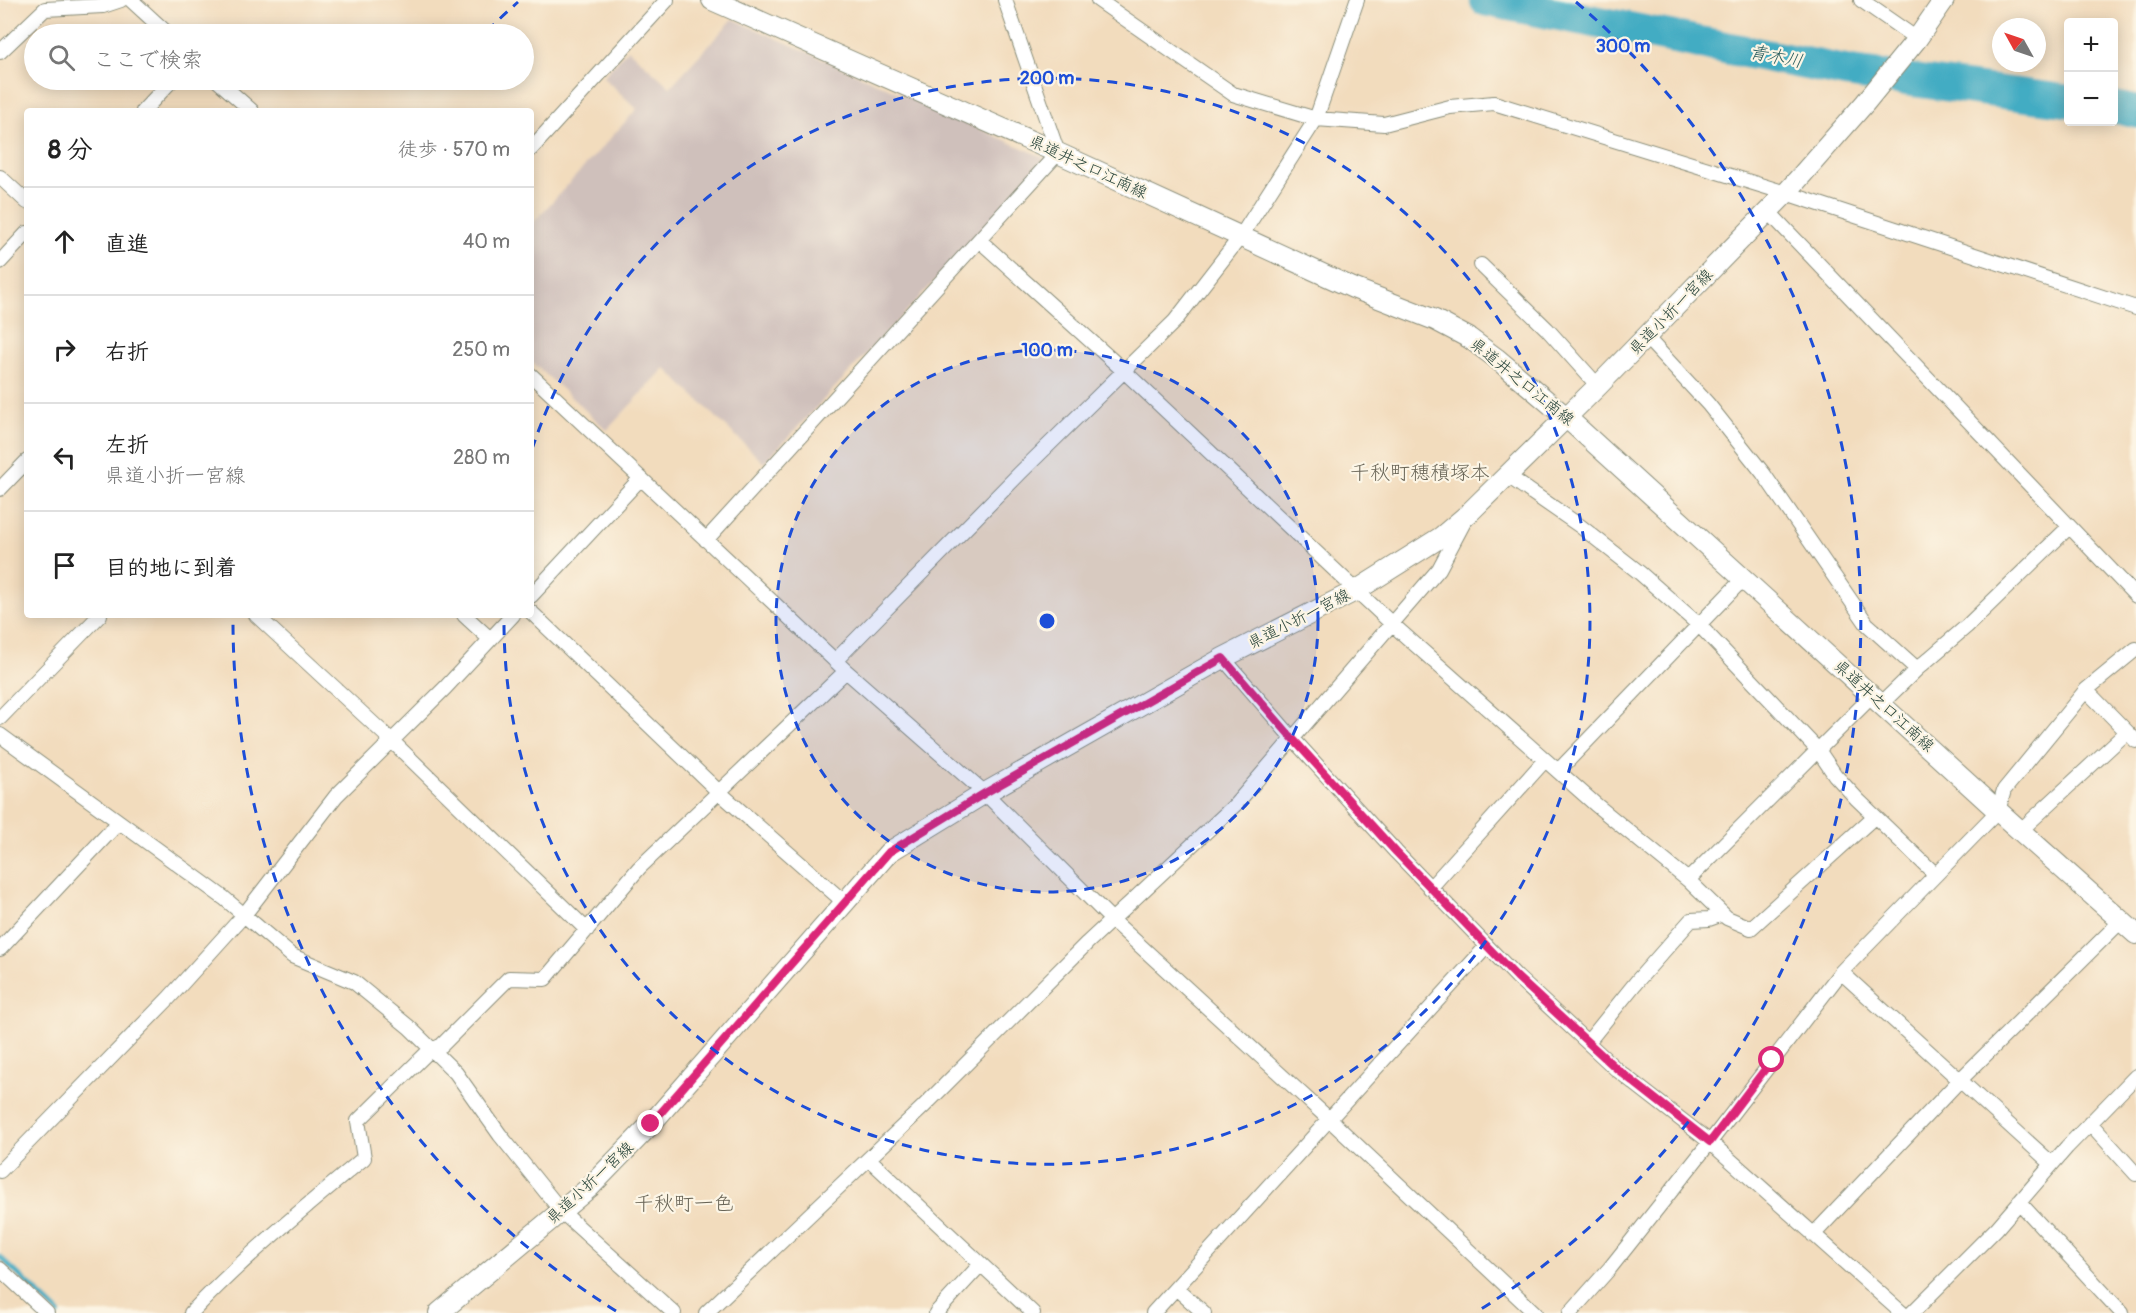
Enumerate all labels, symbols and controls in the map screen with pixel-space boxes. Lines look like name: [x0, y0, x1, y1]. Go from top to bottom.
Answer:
north arrow: [1992, 18, 2046, 72]
map controls: [2064, 18, 2118, 126]
button: +: [2064, 18, 2118, 72]
search box: [24, 24, 534, 90]
text: 300 m: [1596, 35, 1650, 58]
icon: search: [45, 41, 78, 74]
water label: 青木川: [1747, 41, 1805, 73]
text: ここで検索: [93, 46, 203, 74]
text: 200 m: [1020, 67, 1074, 90]
button: −: [2064, 72, 2118, 126]
street label: 県道井之口江南線: [1026, 131, 1150, 203]
text: 8 分: [48, 134, 93, 166]
text: 徒歩 · 570 m: [398, 137, 510, 162]
icon: ahead: [48, 225, 81, 258]
text: 40 m: [463, 229, 510, 254]
text: 直進: [105, 230, 149, 258]
street label: 県道小折一宮線: [1625, 265, 1717, 359]
icon: right: [48, 333, 81, 366]
street label: 県道井之口江南線: [1466, 334, 1578, 430]
text: 250 m: [452, 337, 510, 362]
text: 右折: [105, 338, 149, 366]
text: 100 m: [1021, 339, 1073, 362]
text: 左折: [105, 431, 149, 459]
icon: left: [48, 441, 81, 474]
text: 280 m: [453, 445, 510, 470]
district label: 千秋町穂積塚本: [1350, 460, 1490, 485]
text: 県道小折一宮線: [105, 463, 245, 488]
icon: arrive: [48, 549, 81, 582]
text: 目的地に到着: [105, 554, 237, 582]
street label: 県道小折一宮線: [1245, 585, 1353, 653]
centre of rings: [1037, 611, 1057, 631]
street label: 県道井之口江南線: [1830, 656, 1938, 756]
route start: [1758, 1046, 1784, 1072]
route end: [637, 1110, 663, 1136]
street label: 県道小折一宮線: [542, 1137, 638, 1229]
district label: 千秋町一色: [634, 1191, 734, 1216]

